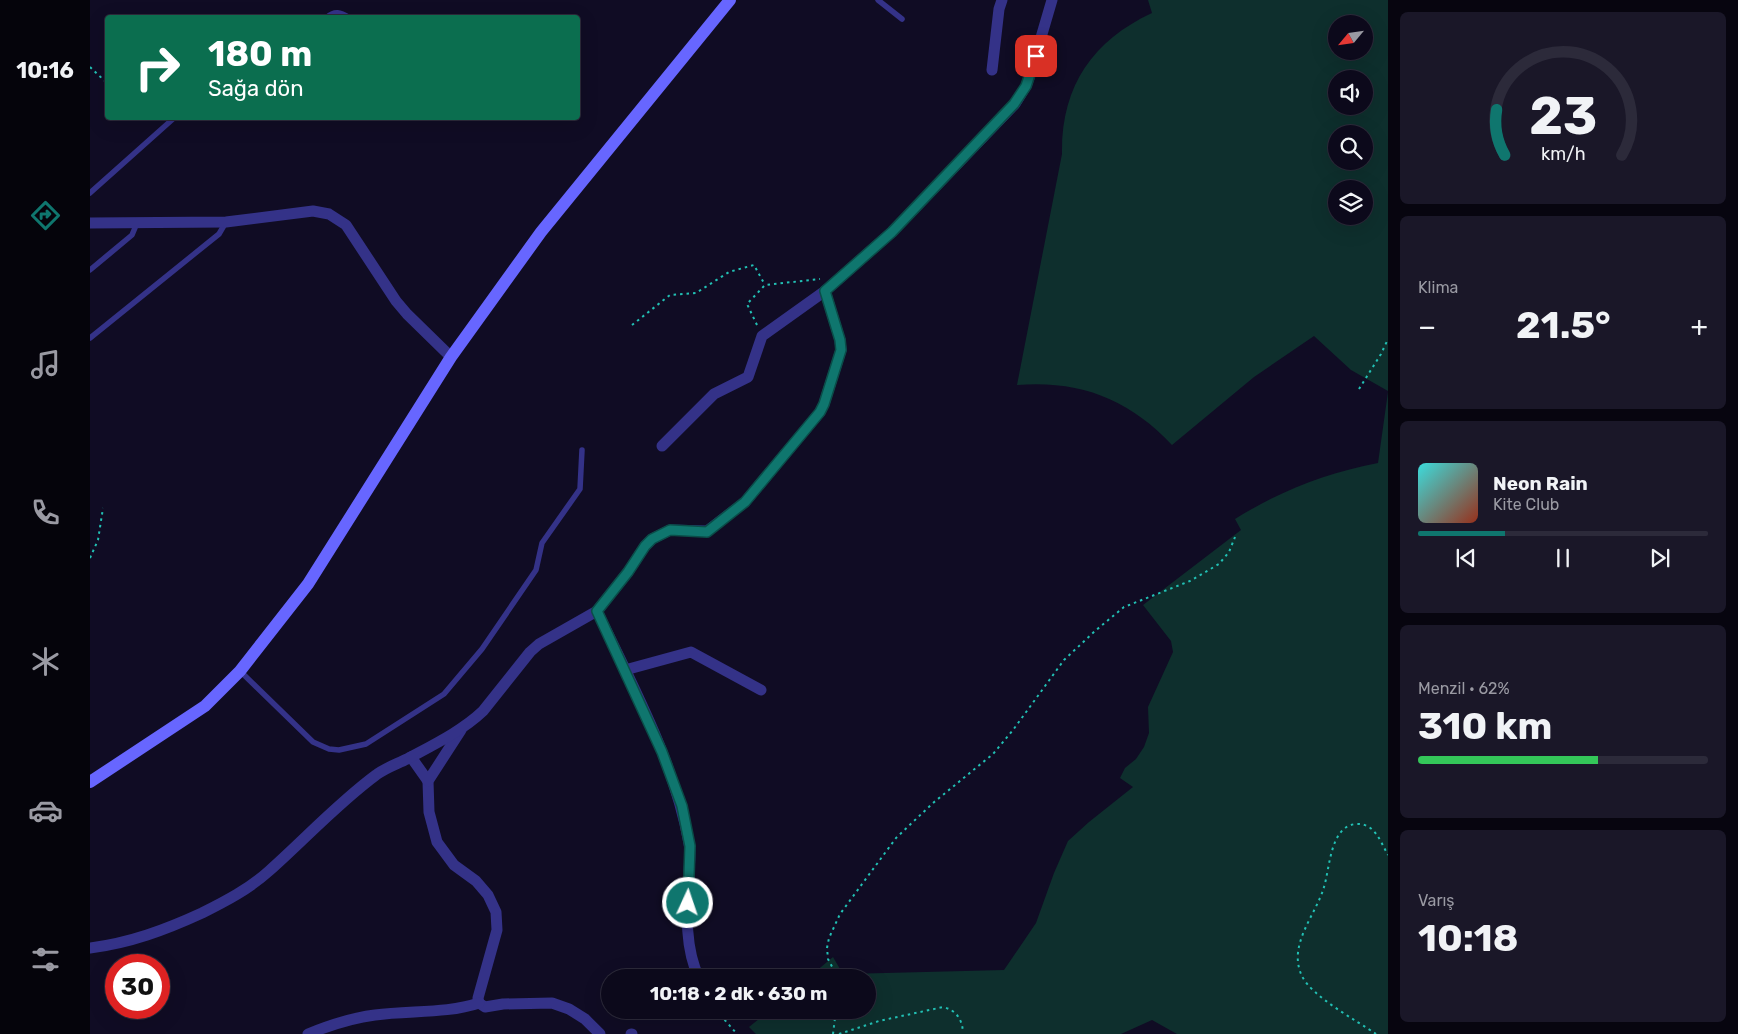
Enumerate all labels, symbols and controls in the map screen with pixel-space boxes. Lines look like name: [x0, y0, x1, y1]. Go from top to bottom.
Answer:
north arrow: [1328, 15, 1372, 60]
map controls: [1328, 15, 1373, 225]
text: 180 m: [208, 33, 312, 75]
icon: right: [125, 35, 190, 100]
pin: [1015, 35, 1057, 77]
icon: arrive: [1022, 42, 1050, 70]
text: 10:16: [16, 57, 74, 84]
button: sound: [1328, 70, 1373, 115]
text: Sağa dön: [208, 75, 304, 102]
text: 23: [1529, 85, 1597, 147]
button: search: [1328, 125, 1373, 170]
text: km/h: [1541, 143, 1585, 164]
button: layers: [1328, 180, 1373, 225]
icon: directions: [28, 198, 63, 233]
text: Klima: [1418, 278, 1458, 297]
text: 21.5°: [1516, 302, 1611, 348]
text: −: [1418, 310, 1436, 343]
text: +: [1691, 310, 1708, 343]
icon: music: [28, 347, 63, 382]
text: Neon Rain: [1493, 472, 1588, 495]
icon: phone: [28, 495, 63, 530]
text: Kite Club: [1493, 495, 1559, 514]
icon: previous: [1452, 544, 1480, 572]
icon: pause: [1549, 544, 1577, 572]
icon: next: [1646, 544, 1674, 572]
icon: climate: [28, 644, 63, 679]
text: Menzil · 62%: [1418, 679, 1510, 698]
text: 310 km: [1418, 703, 1552, 749]
icon: car: [28, 793, 63, 828]
position arrow: [661, 876, 713, 928]
text: Varış: [1418, 891, 1455, 910]
text: 10:18: [1418, 915, 1518, 961]
icon: filters: [28, 942, 63, 977]
speed limit sign: 30: [105, 954, 170, 1019]
text: 10:18 · 2 dk · 630 m: [650, 982, 827, 1005]

